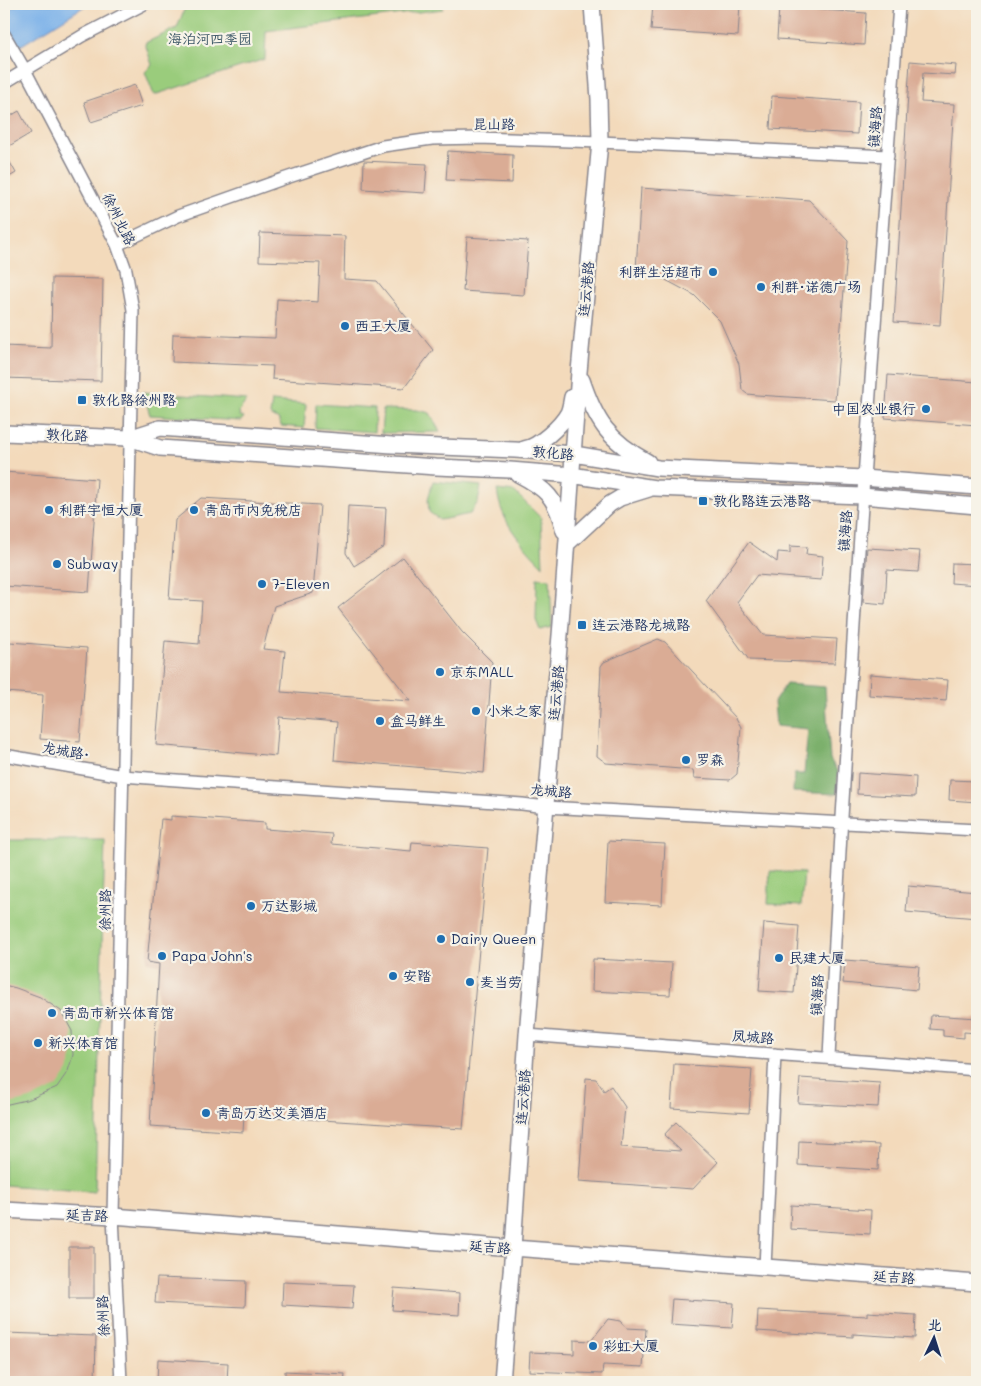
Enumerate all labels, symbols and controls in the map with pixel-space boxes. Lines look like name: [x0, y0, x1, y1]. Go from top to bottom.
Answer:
park label: 海泊河四季园: [168, 29, 252, 48]
street label: 镇海路: [864, 105, 885, 149]
street label: 昆山路: [473, 114, 515, 133]
street label: 徐州北路: [99, 189, 140, 248]
street label: 连云港路: [574, 260, 597, 318]
place label: 利群生活超市: [619, 262, 703, 281]
marker: 利群生活超市: [707, 266, 719, 278]
place label: 利群·诺德广场: [771, 277, 861, 296]
marker: 利群·诺德广场: [755, 281, 767, 293]
place label: 西王大厦: [355, 316, 411, 335]
marker: 西王大厦: [339, 320, 351, 332]
place label: 敦化路徐州路: [92, 390, 176, 409]
marker: 敦化路徐州路: [76, 394, 88, 406]
place label: 中国农业银行: [832, 399, 916, 418]
marker: 中国农业银行: [920, 403, 932, 415]
street label: 敦化路: [46, 424, 88, 445]
street label: 敦化路: [531, 441, 575, 464]
place label: 敦化路连云港路: [713, 491, 811, 510]
marker: 敦化路连云港路: [697, 495, 709, 507]
place label: 利群宇恒大厦: [59, 500, 143, 519]
place label: 青岛市内免税店: [204, 500, 302, 519]
marker: 利群宇恒大厦: [43, 504, 55, 516]
marker: 青岛市内免税店: [188, 504, 200, 516]
street label: 镇海路: [834, 509, 855, 553]
place label: Subway: [67, 554, 118, 573]
marker: Subway: [51, 558, 63, 570]
place label: 7-Eleven: [272, 574, 330, 593]
marker: 7-Eleven: [256, 578, 268, 590]
place label: 连云港路龙城路: [592, 615, 690, 634]
marker: 连云港路龙城路: [576, 619, 588, 631]
place label: 京东MALL: [450, 662, 514, 681]
street label: 连云港路: [544, 664, 567, 722]
marker: 京东MALL: [434, 666, 446, 678]
place label: 小米之家: [486, 701, 542, 720]
marker: 小米之家: [470, 705, 482, 717]
place label: 盒马鲜生: [390, 711, 446, 730]
marker: 盒马鲜生: [374, 715, 386, 727]
street label: 龙城路·: [41, 737, 91, 764]
place label: 罗森: [696, 750, 724, 769]
marker: 罗森: [680, 754, 692, 766]
street label: 龙城路: [529, 779, 573, 802]
street label: 徐州路: [95, 889, 114, 931]
place label: 万达影城: [261, 896, 317, 915]
marker: 万达影城: [245, 900, 257, 912]
place label: Dairy Queen: [451, 929, 536, 948]
marker: Dairy Queen: [435, 933, 447, 945]
place label: Papa John's: [172, 946, 253, 965]
place label: 民建大厦: [789, 948, 845, 967]
marker: Papa John's: [156, 950, 168, 962]
marker: 民建大厦: [773, 952, 785, 964]
place label: 安踏: [403, 966, 431, 985]
marker: 安踏: [387, 970, 399, 982]
place label: 麦当劳: [480, 972, 522, 991]
street label: 镇海路: [806, 974, 827, 1016]
marker: 麦当劳: [464, 976, 476, 988]
place label: 青岛市新兴体育馆: [62, 1003, 174, 1022]
marker: 青岛市新兴体育馆: [46, 1007, 58, 1019]
street label: 凤城路: [731, 1026, 775, 1047]
place label: 新兴体育馆: [48, 1033, 118, 1052]
marker: 新兴体育馆: [32, 1037, 44, 1049]
street label: 连云港路: [511, 1068, 534, 1126]
place label: 青岛万达艾美酒店: [216, 1103, 328, 1122]
marker: 青岛万达艾美酒店: [200, 1107, 212, 1119]
street label: 延吉路: [66, 1204, 108, 1225]
street label: 延吉路: [468, 1235, 512, 1258]
street label: 延吉路: [872, 1266, 916, 1287]
street label: 徐州路: [92, 1295, 113, 1337]
north arrow: [908, 1314, 958, 1364]
text: 北: [927, 1315, 943, 1334]
place label: 彩虹大厦: [603, 1336, 659, 1355]
marker: 彩虹大厦: [587, 1340, 599, 1352]

